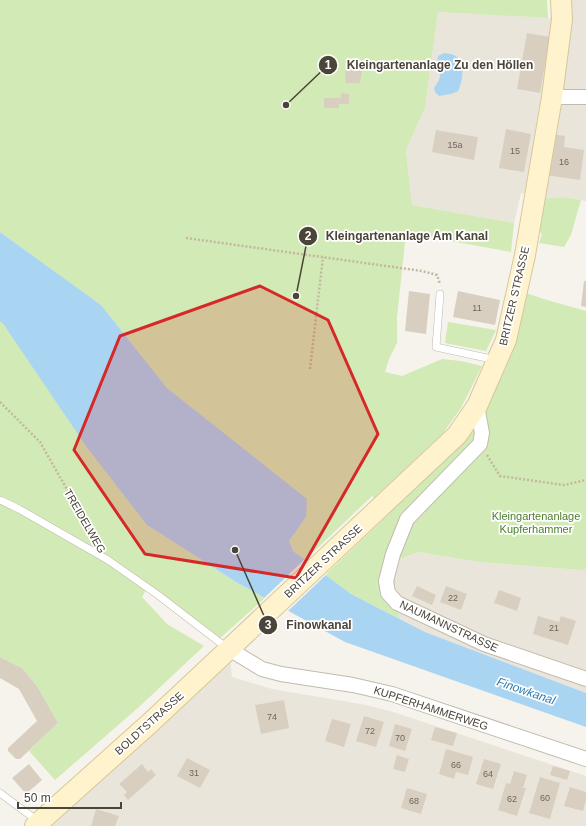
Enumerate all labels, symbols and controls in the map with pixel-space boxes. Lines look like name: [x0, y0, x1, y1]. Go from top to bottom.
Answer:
callout: Kleingartenanlage Zu den Höllen: [318, 53, 541, 77]
text: 1: [325, 58, 332, 72]
text: Kleingartenanlage Zu den Höllen: [347, 58, 533, 72]
house number: 15a: [447, 140, 463, 150]
house number: 15: [510, 146, 520, 156]
house number: 16: [559, 157, 569, 167]
callout: Kleingartenanlage Am Kanal: [298, 224, 496, 248]
text: 2: [305, 229, 312, 243]
text: Kleingartenanlage Am Kanal: [326, 229, 488, 243]
street label: BRITZER STRASSE: [497, 245, 531, 347]
house number: 11: [472, 303, 482, 313]
street label: TREIDELWEG: [62, 487, 108, 555]
park label: Kleingartenanlage Kupferhammer: [492, 510, 580, 535]
street label: BRITZER STRASSE: [282, 522, 364, 600]
house number: 22: [448, 593, 458, 603]
street label: NAUMANNSTRASSE: [398, 598, 500, 654]
callout: Finowkanal: [258, 613, 359, 637]
text: 3: [265, 618, 272, 632]
text: Finowkanal: [286, 618, 352, 632]
house number: 21: [549, 623, 559, 633]
water label: Finowkanal: [495, 674, 557, 708]
street label: KUPFERHAMMERWEG: [372, 684, 490, 732]
street label: BOLDTSTRASSE: [112, 689, 186, 757]
house number: 74: [267, 712, 277, 722]
house number: 72: [365, 726, 375, 736]
house number: 70: [395, 733, 405, 743]
house number: 66: [451, 760, 461, 770]
house number: 31: [189, 768, 199, 778]
house number: 64: [483, 769, 493, 779]
scale bar: [18, 784, 121, 810]
text: 50 m: [24, 791, 51, 805]
house number: 60: [540, 793, 550, 803]
house number: 62: [507, 794, 517, 804]
house number: 68: [409, 796, 419, 806]

